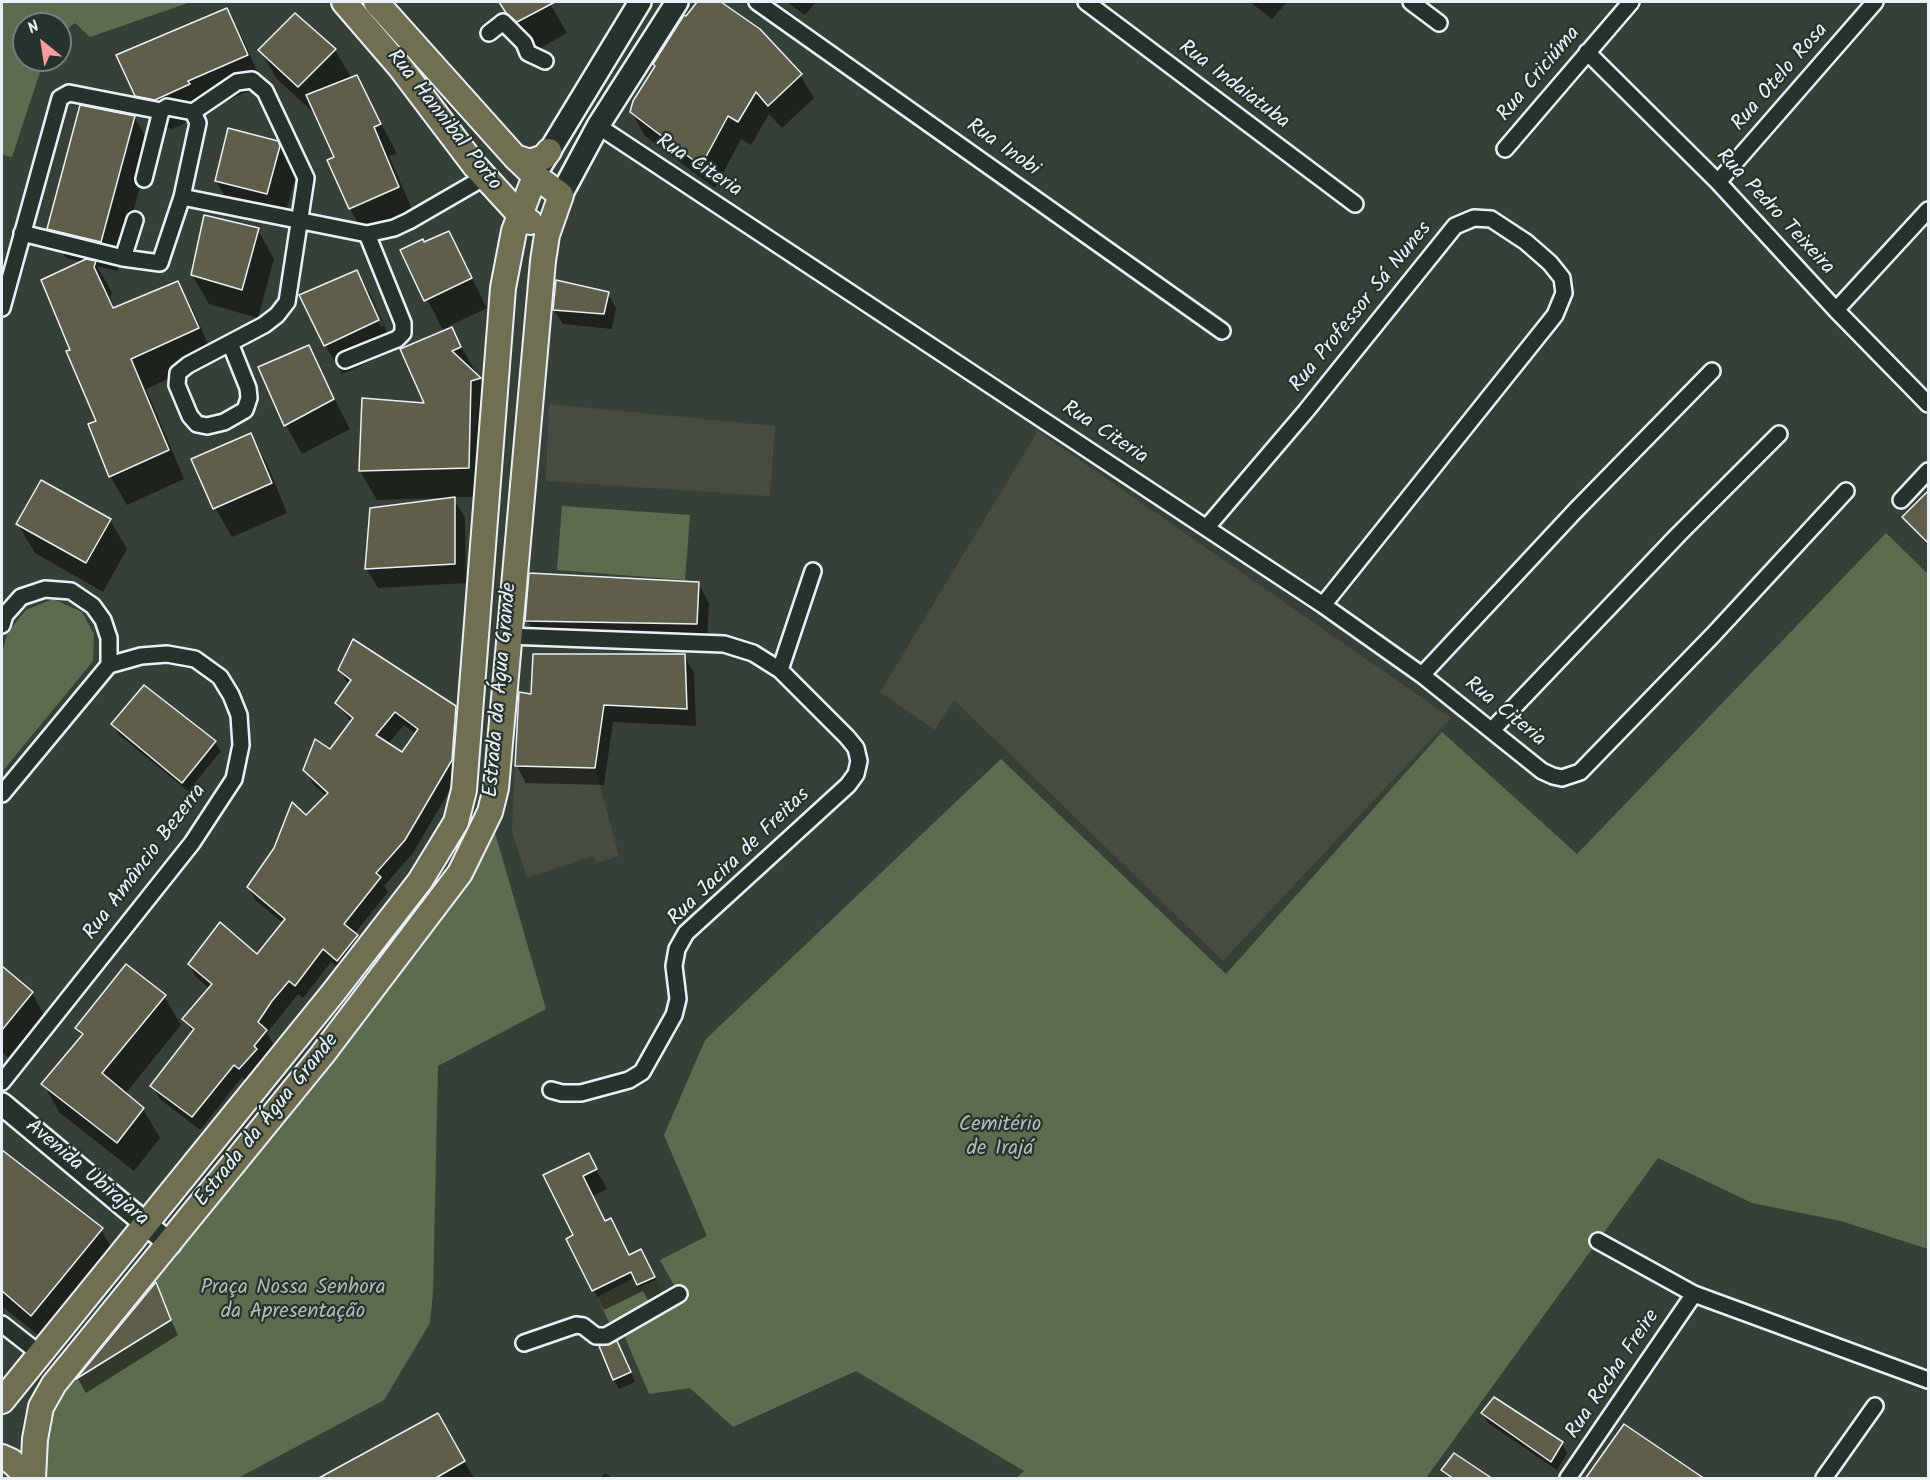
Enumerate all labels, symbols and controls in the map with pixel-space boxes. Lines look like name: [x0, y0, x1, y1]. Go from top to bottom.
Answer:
north arrow: [12, 12, 72, 72]
text: N: [23, 14, 44, 41]
street label: Rua Otelo Rosa: [1727, 19, 1835, 137]
street label: Rua Criciúma: [1493, 22, 1587, 128]
street label: Rua Indaiatuba: [1172, 36, 1294, 136]
street label: Rua Hannibal Porto: [380, 46, 506, 196]
street label: Rua Inobi: [960, 115, 1044, 183]
street label: Rua Citeria: [650, 130, 746, 204]
street label: Rua Pedro Teixeira: [1709, 145, 1839, 281]
street label: Rua Professor Sá Nunes: [1285, 218, 1439, 398]
street label: Rua Citeria: [1056, 397, 1152, 471]
street label: Estrada da Água Grande: [480, 582, 524, 798]
street label: Rua Citeria: [1458, 673, 1550, 753]
street label: Rua Amâncio Bezerra: [79, 780, 213, 946]
street label: Rua Jacira de Freitas: [664, 784, 816, 932]
street label: Estrada da Água Grande: [190, 1029, 346, 1213]
park label: Cemitério de Irajá: [959, 1113, 1041, 1163]
street label: Avenida Ubirajara: [19, 1115, 153, 1233]
park label: Praça Nossa Senhora da Apresentação: [200, 1276, 386, 1326]
street label: Rua Rocha Freire: [1562, 1306, 1666, 1444]

